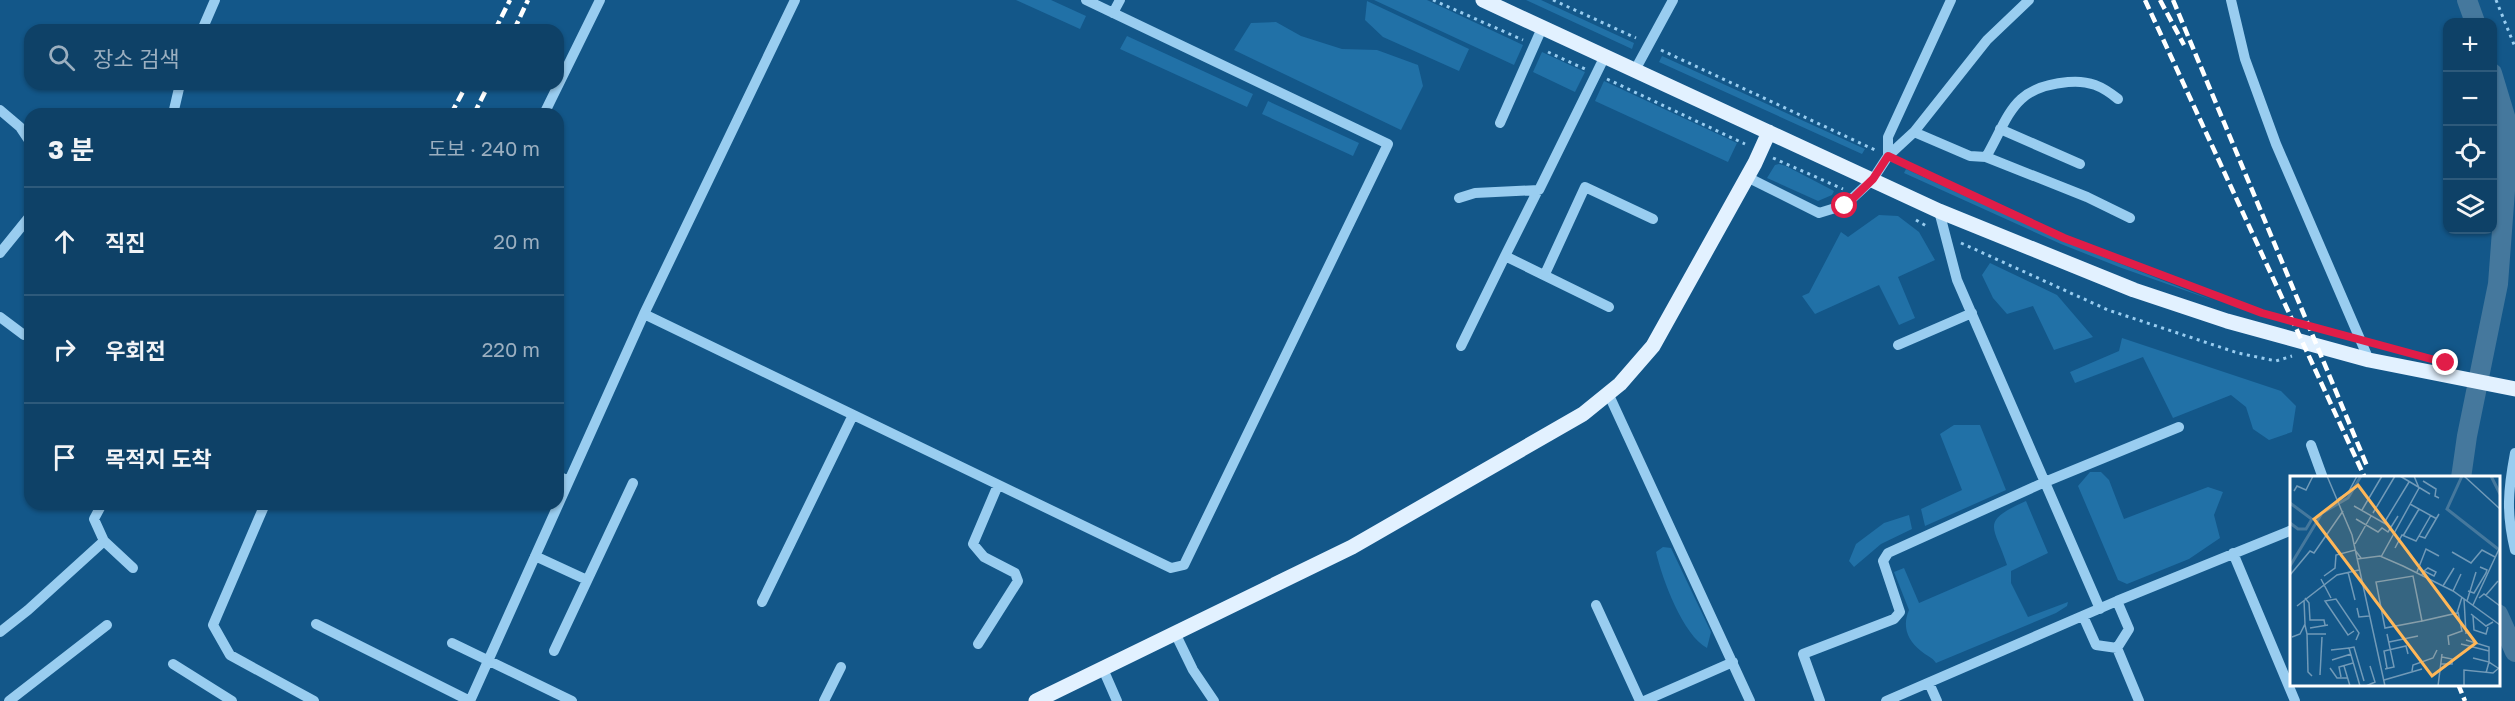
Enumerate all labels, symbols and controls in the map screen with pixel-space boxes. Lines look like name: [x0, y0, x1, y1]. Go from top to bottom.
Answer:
map controls: [2443, 18, 2497, 234]
button: +: [2443, 18, 2497, 72]
search box: [24, 24, 564, 90]
icon: search: [45, 41, 78, 74]
text: 장소 검색: [93, 45, 179, 72]
button: −: [2443, 72, 2497, 126]
button: locate: [2443, 126, 2497, 180]
text: 3 분: [48, 134, 94, 165]
text: 도보 · 240 m: [428, 136, 540, 160]
button: layers: [2443, 180, 2497, 234]
route start: [1831, 192, 1857, 218]
icon: ahead: [48, 225, 81, 258]
text: 직진: [105, 229, 145, 256]
text: 20 m: [493, 229, 540, 253]
icon: right: [48, 333, 81, 366]
text: 우회전: [105, 337, 166, 364]
text: 220 m: [482, 337, 540, 361]
route end: [2432, 349, 2458, 375]
icon: arrive: [48, 441, 81, 474]
text: 목적지 도착: [105, 445, 212, 472]
inset map: [2290, 476, 2500, 686]

